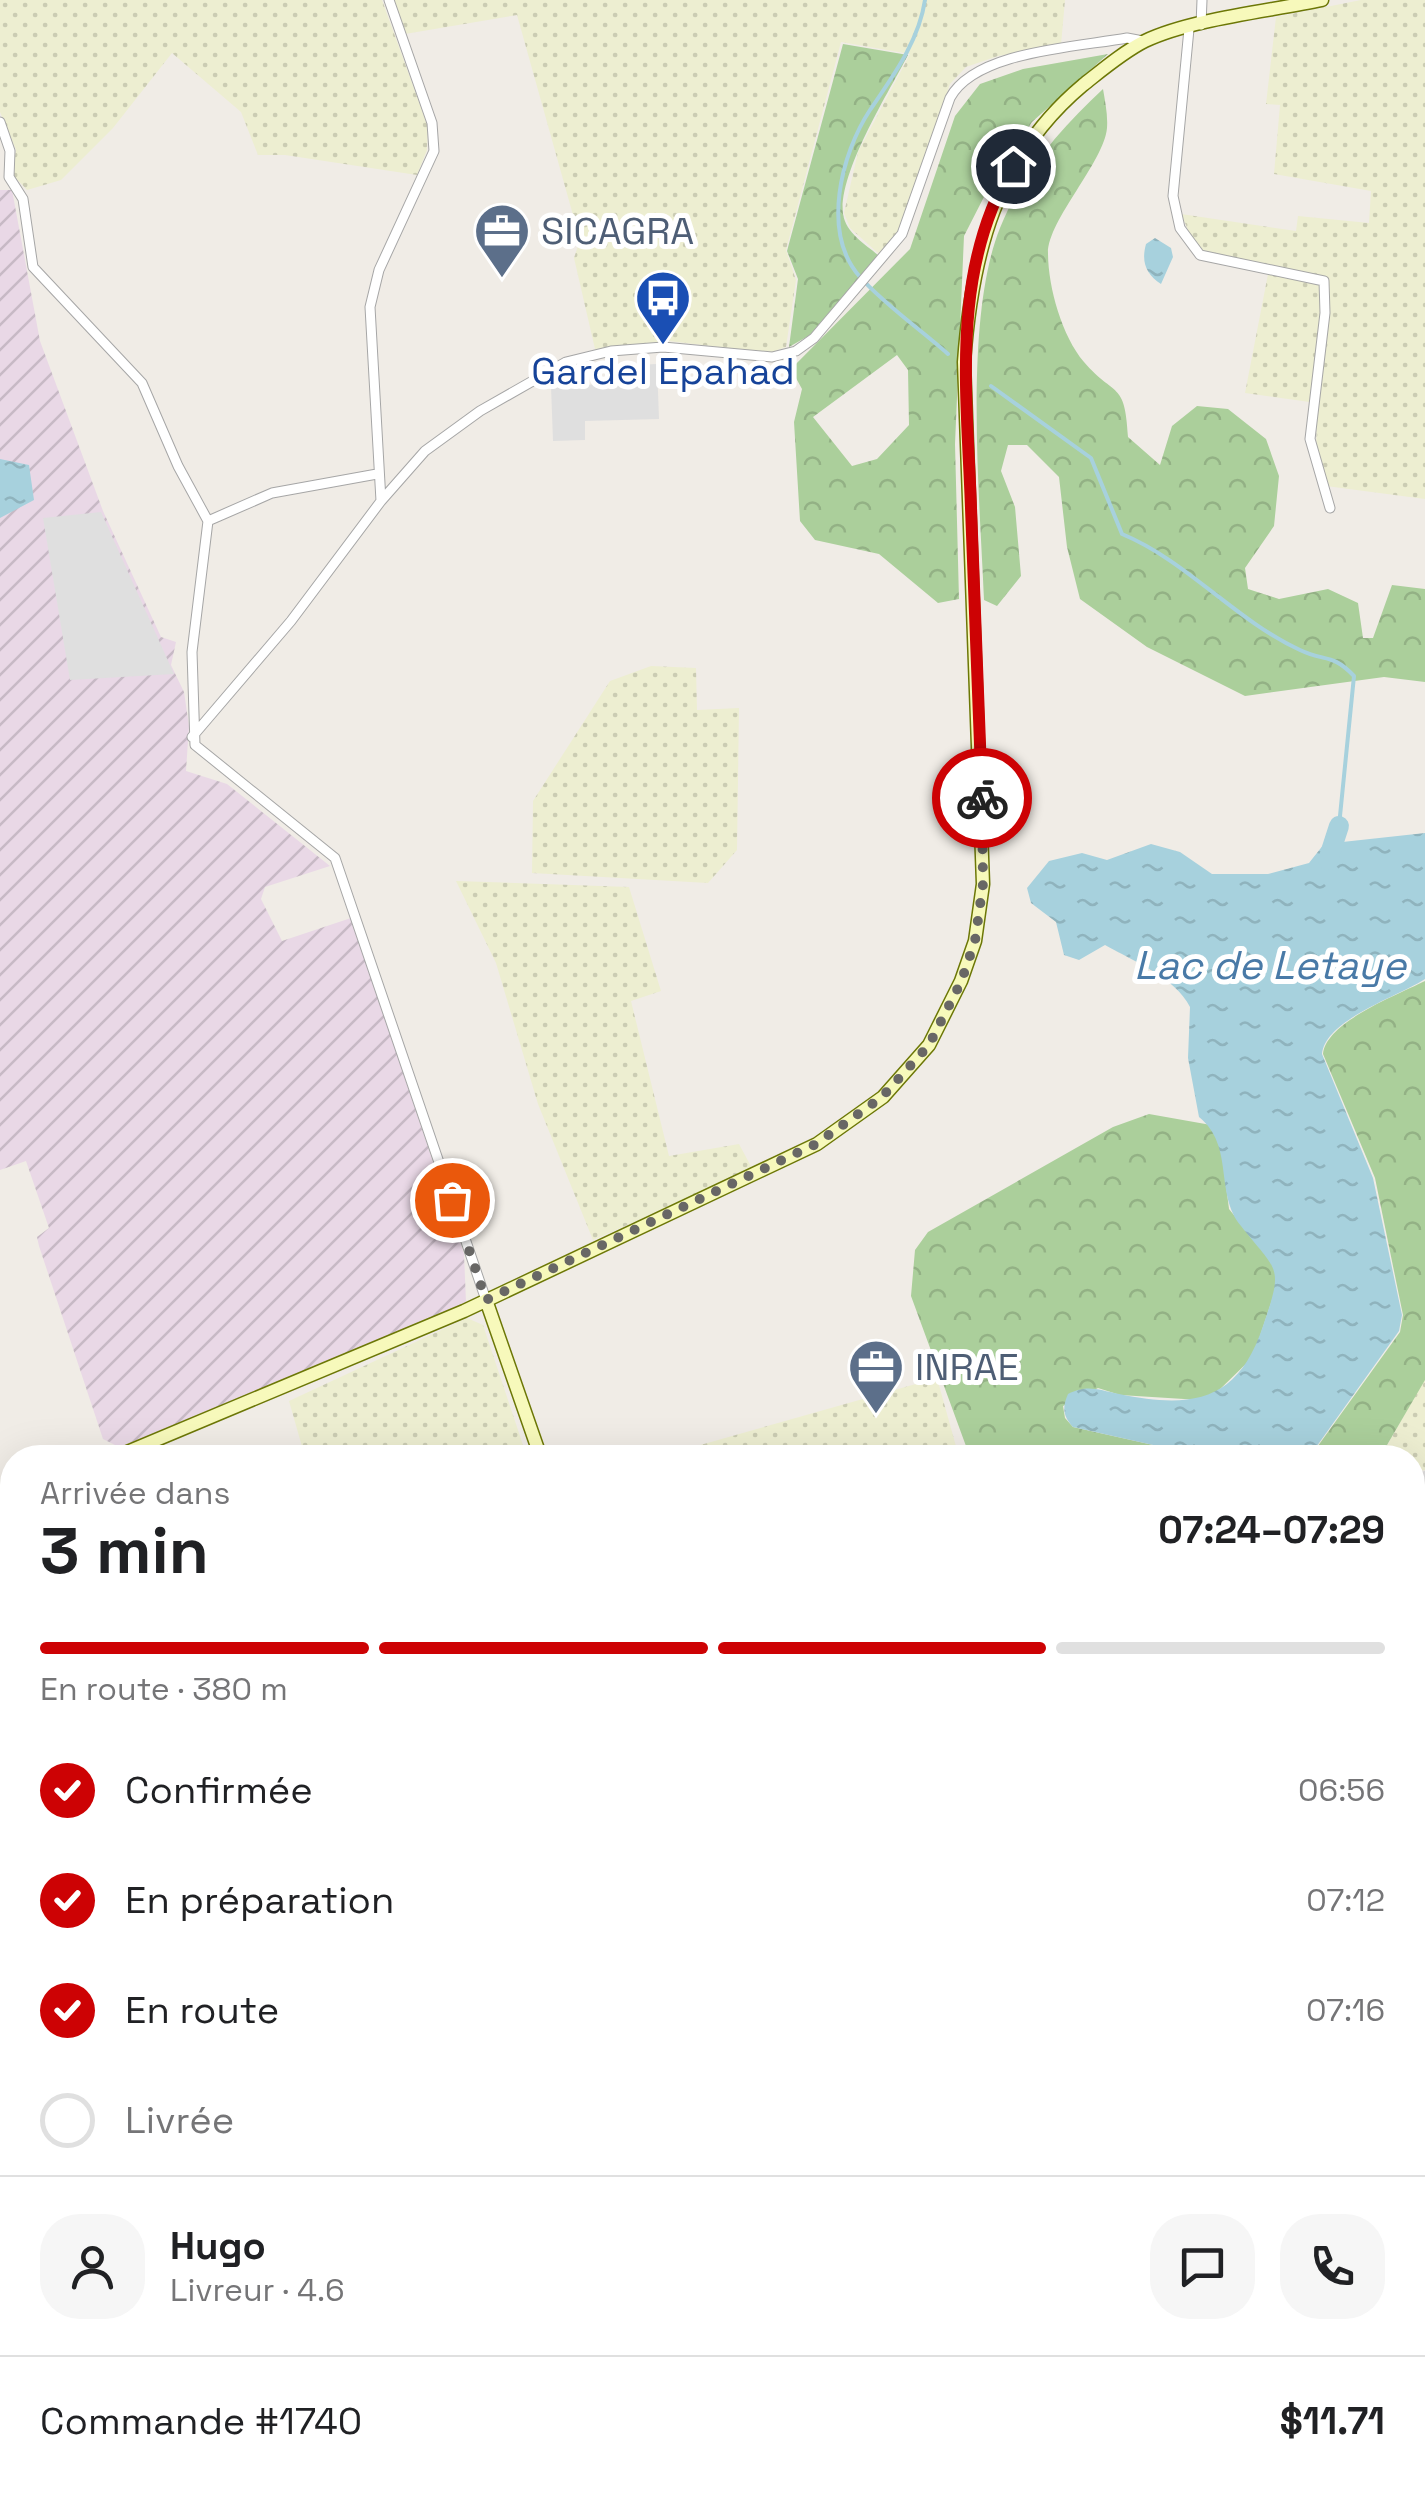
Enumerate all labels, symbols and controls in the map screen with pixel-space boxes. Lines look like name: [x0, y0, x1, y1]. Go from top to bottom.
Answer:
pin: [971, 124, 1056, 209]
icon: home: [986, 139, 1041, 194]
office icon: SICAGRA: [472, 201, 532, 280]
place label: SICAGRA: [541, 207, 694, 255]
bus stop icon: Gardel Epahad: [633, 268, 693, 347]
place label: Gardel Epahad: [531, 347, 795, 395]
courier: [932, 748, 1032, 848]
icon: bike: [955, 771, 1010, 826]
water label: Lac de Letaye: [1134, 940, 1407, 991]
pin: [410, 1158, 495, 1243]
icon: bag: [425, 1173, 480, 1228]
office icon: INRAE: [846, 1337, 906, 1416]
place label: INRAE: [915, 1343, 1019, 1391]
text: Arrivée dans: [40, 1473, 230, 1513]
text: 07:24–07:29: [1158, 1506, 1385, 1554]
text: 3 min: [40, 1509, 209, 1592]
text: En route · 380 m: [40, 1669, 288, 1709]
icon: check: [40, 1763, 95, 1818]
text: Confirmée: [125, 1766, 313, 1814]
text: 06:56: [1298, 1770, 1385, 1810]
icon: check: [40, 1873, 95, 1928]
text: En préparation: [125, 1876, 394, 1924]
text: 07:12: [1306, 1880, 1385, 1920]
icon: check: [40, 1983, 95, 2038]
text: En route: [125, 1986, 279, 2034]
text: 07:16: [1306, 1990, 1385, 2030]
text: Livrée: [125, 2096, 234, 2144]
button: person: [40, 2214, 145, 2319]
button: chat: [1150, 2214, 1255, 2319]
button: phone: [1280, 2214, 1385, 2319]
text: Hugo: [170, 2222, 266, 2270]
text: Livreur · 4.6: [170, 2270, 344, 2310]
text: Commande #1740: [40, 2397, 362, 2445]
text: $11.71: [1280, 2397, 1385, 2445]

